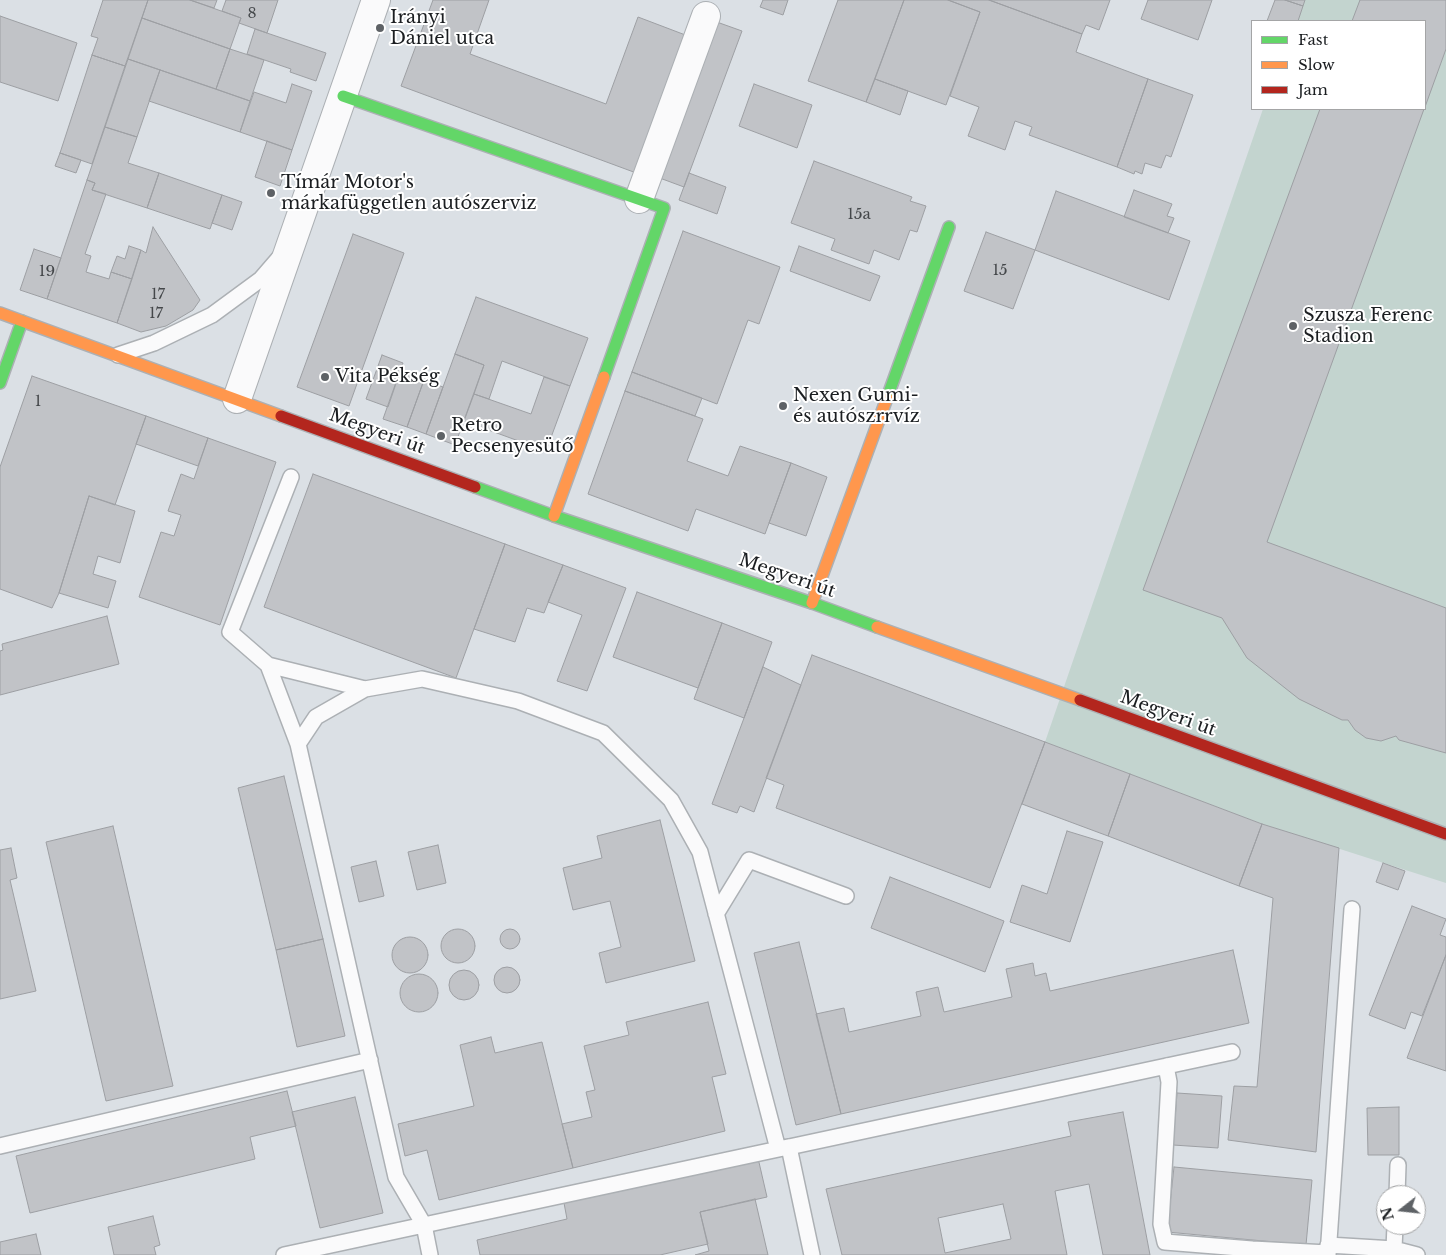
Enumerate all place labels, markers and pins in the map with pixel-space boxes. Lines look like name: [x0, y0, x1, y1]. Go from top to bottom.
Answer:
place label: Irányi Dániel utca: [390, 7, 494, 50]
marker: Irányi Dániel utca: [374, 22, 386, 34]
place label: Tímár Motor's márkafüggetlen autószerviz: [281, 172, 537, 214]
marker: Tímár Motor's márkafüggetlen autószerviz: [265, 187, 277, 199]
place label: Szusza Ferenc Stadion: [1303, 305, 1432, 348]
marker: Szusza Ferenc Stadion: [1287, 320, 1299, 332]
place label: Vita Pékség: [335, 366, 440, 388]
marker: Vita Pékség: [319, 371, 331, 383]
place label: Nexen Gumi- és autószrrvíz: [793, 385, 920, 428]
marker: Nexen Gumi- és autószrrvíz: [777, 400, 789, 412]
place label: Retro Pecsenyesütő: [451, 415, 574, 458]
marker: Retro Pecsenyesütő: [435, 430, 447, 442]

